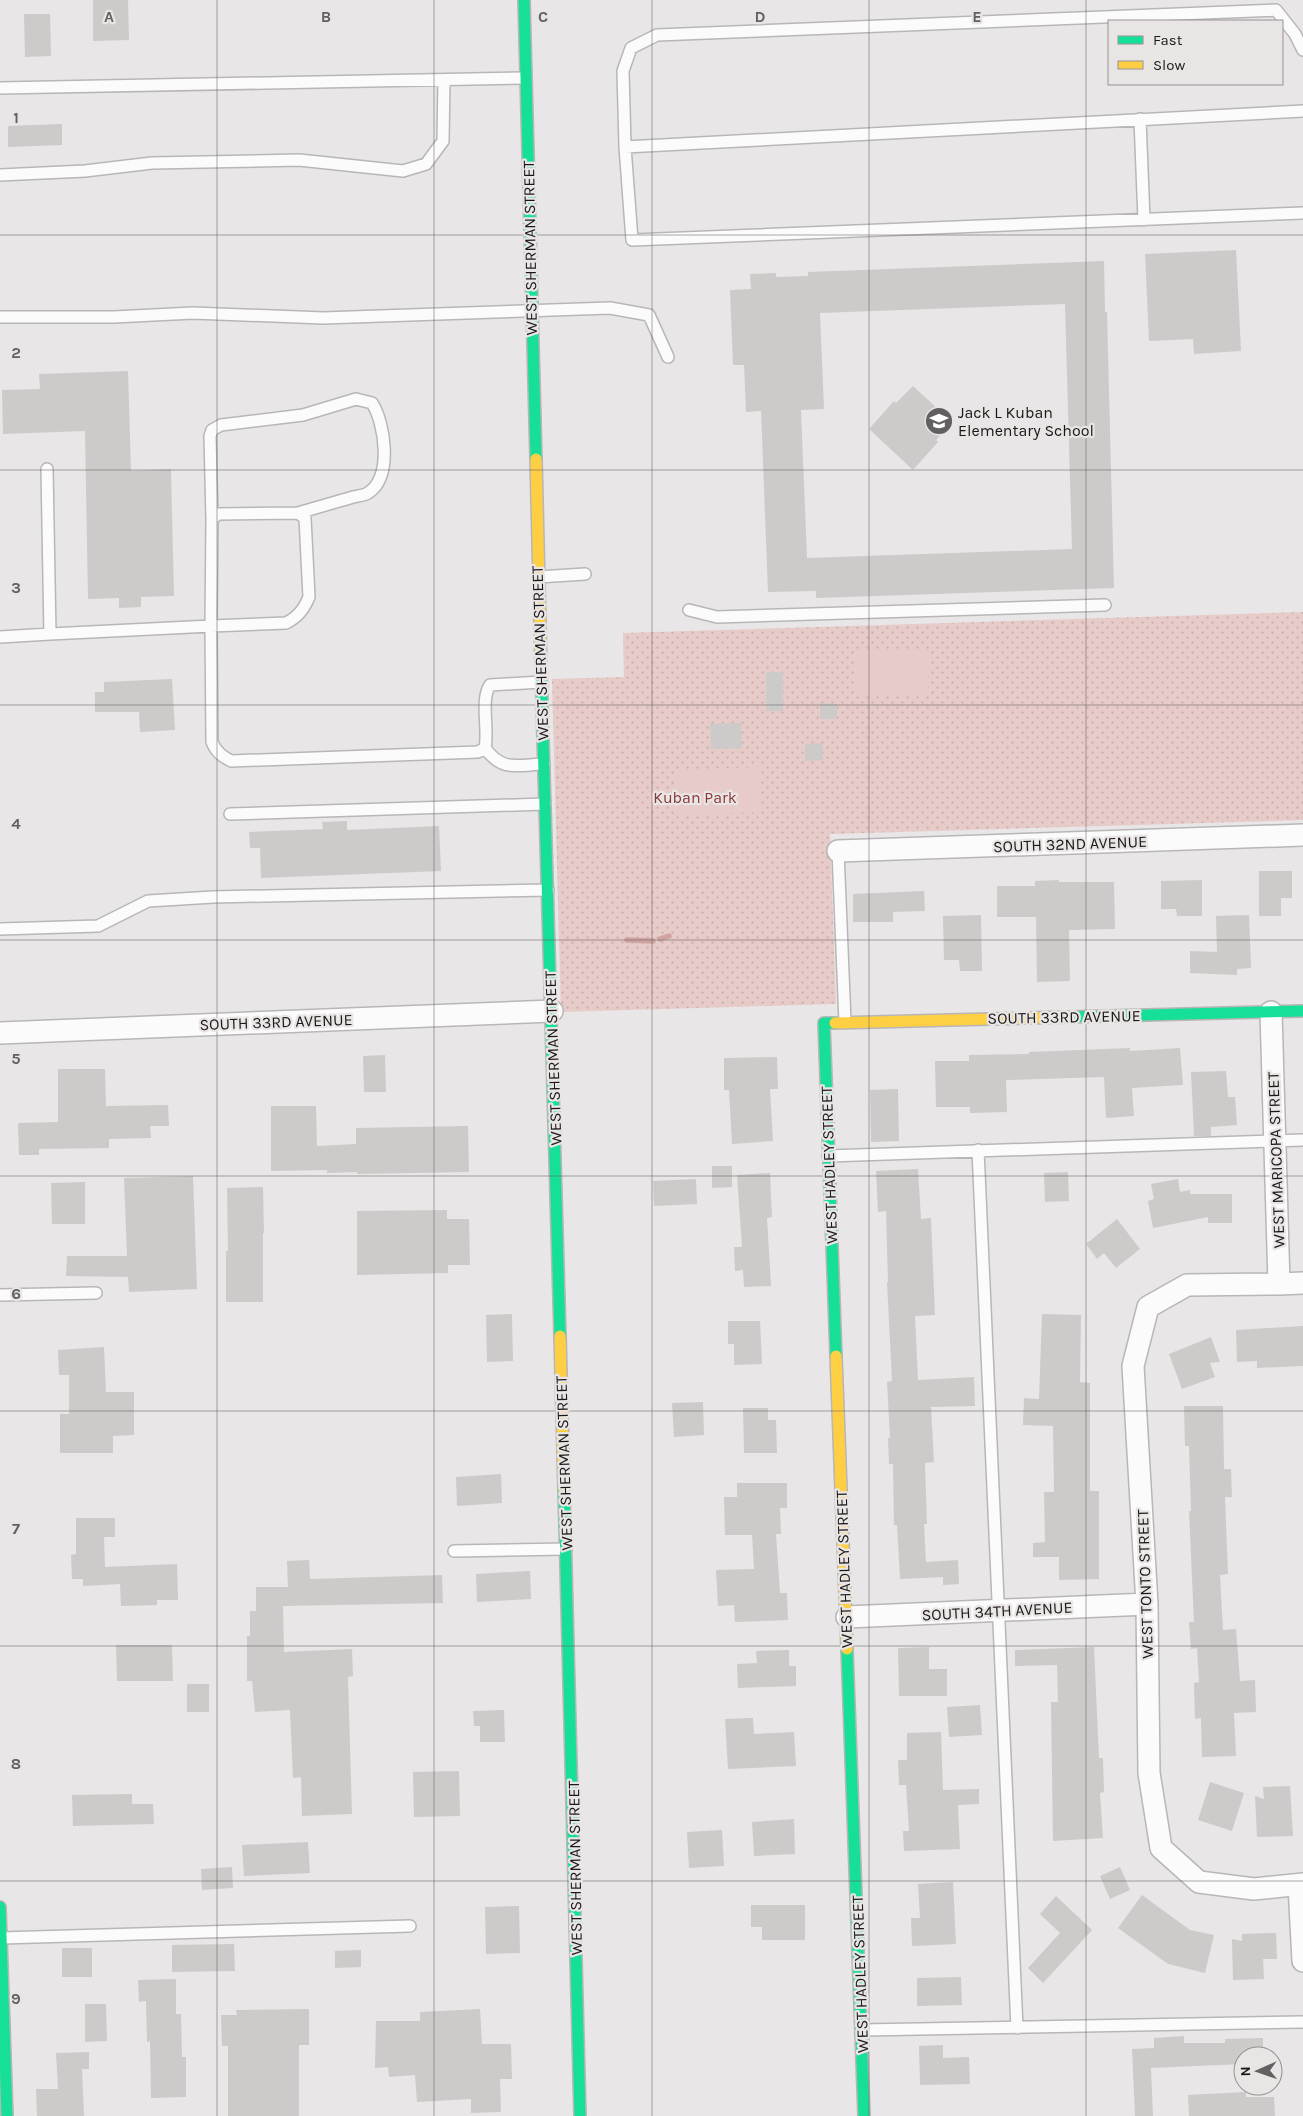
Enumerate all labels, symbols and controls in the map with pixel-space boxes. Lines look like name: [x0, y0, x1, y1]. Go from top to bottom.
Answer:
text: A: [104, 7, 114, 26]
text: B: [321, 7, 331, 26]
text: C: [538, 7, 548, 26]
text: D: [755, 7, 766, 26]
text: E: [972, 7, 982, 26]
legend: [1108, 20, 1283, 85]
text: Fast: [1153, 31, 1183, 49]
text: Slow: [1153, 56, 1185, 74]
text: 1: [13, 108, 19, 127]
street label: WEST SHERMAN STREET: [519, 160, 541, 336]
text: 2: [11, 343, 21, 362]
place label: Jack L Kuban Elementary School: [958, 403, 1094, 440]
school or university icon: Jack L Kuban Elementary School: [924, 406, 954, 436]
street label: WEST SHERMAN STREET: [527, 565, 553, 741]
text: 3: [11, 578, 21, 597]
park label: Kuban Park: [653, 788, 737, 807]
text: 4: [11, 814, 21, 833]
street label: SOUTH 32ND AVENUE: [993, 832, 1147, 856]
street label: WEST SHERMAN STREET: [540, 970, 566, 1146]
street label: SOUTH 33RD AVENUE: [987, 1006, 1141, 1028]
street label: SOUTH 33RD AVENUE: [199, 1010, 353, 1034]
text: 5: [11, 1049, 21, 1068]
street label: WEST MARICOPA STREET: [1263, 1071, 1289, 1249]
street label: WEST HADLEY STREET: [817, 1086, 841, 1244]
text: 6: [11, 1284, 21, 1303]
street label: WEST SHERMAN STREET: [551, 1375, 577, 1551]
street label: WEST HADLEY STREET: [832, 1490, 856, 1648]
street label: WEST TONTO STREET: [1133, 1509, 1157, 1659]
text: 7: [12, 1519, 20, 1538]
street label: SOUTH 34TH AVENUE: [921, 1598, 1073, 1624]
text: 8: [11, 1754, 21, 1773]
street label: WEST SHERMAN STREET: [564, 1780, 586, 1956]
street label: WEST HADLEY STREET: [848, 1895, 872, 2053]
text: 9: [11, 1989, 21, 2008]
north arrow: [1233, 2046, 1283, 2096]
text: N: [1237, 2066, 1254, 2077]

